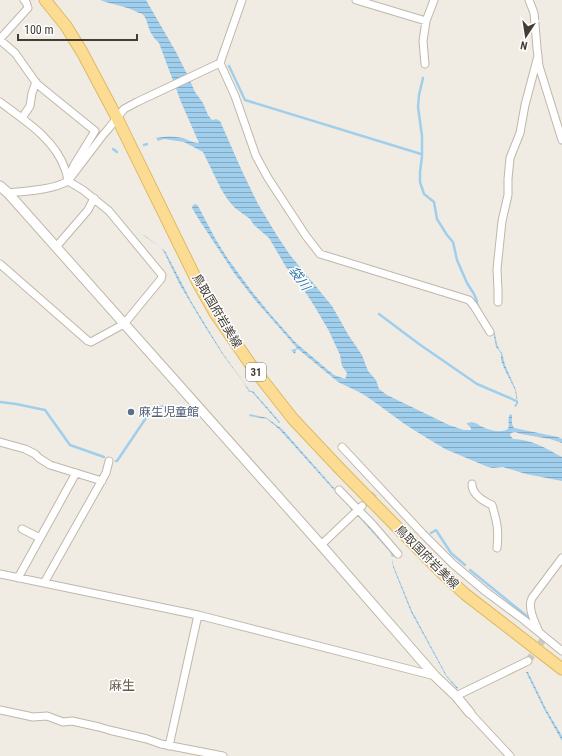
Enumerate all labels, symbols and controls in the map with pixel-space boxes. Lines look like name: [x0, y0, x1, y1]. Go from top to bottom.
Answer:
scale bar: [18, 16, 137, 42]
north arrow: [506, 16, 546, 56]
text: 100 m: [24, 23, 54, 37]
text: N: [519, 38, 529, 52]
water label: 袋川: [286, 263, 314, 295]
street label: 鳥取国府岩美線: [189, 271, 245, 351]
road number: 31: [246, 363, 266, 381]
place label: 麻生児童館: [139, 405, 199, 419]
marker: 麻生児童館: [126, 407, 136, 417]
street label: 鳥取国府岩美線: [392, 522, 462, 592]
district label: 麻生: [109, 678, 135, 693]

